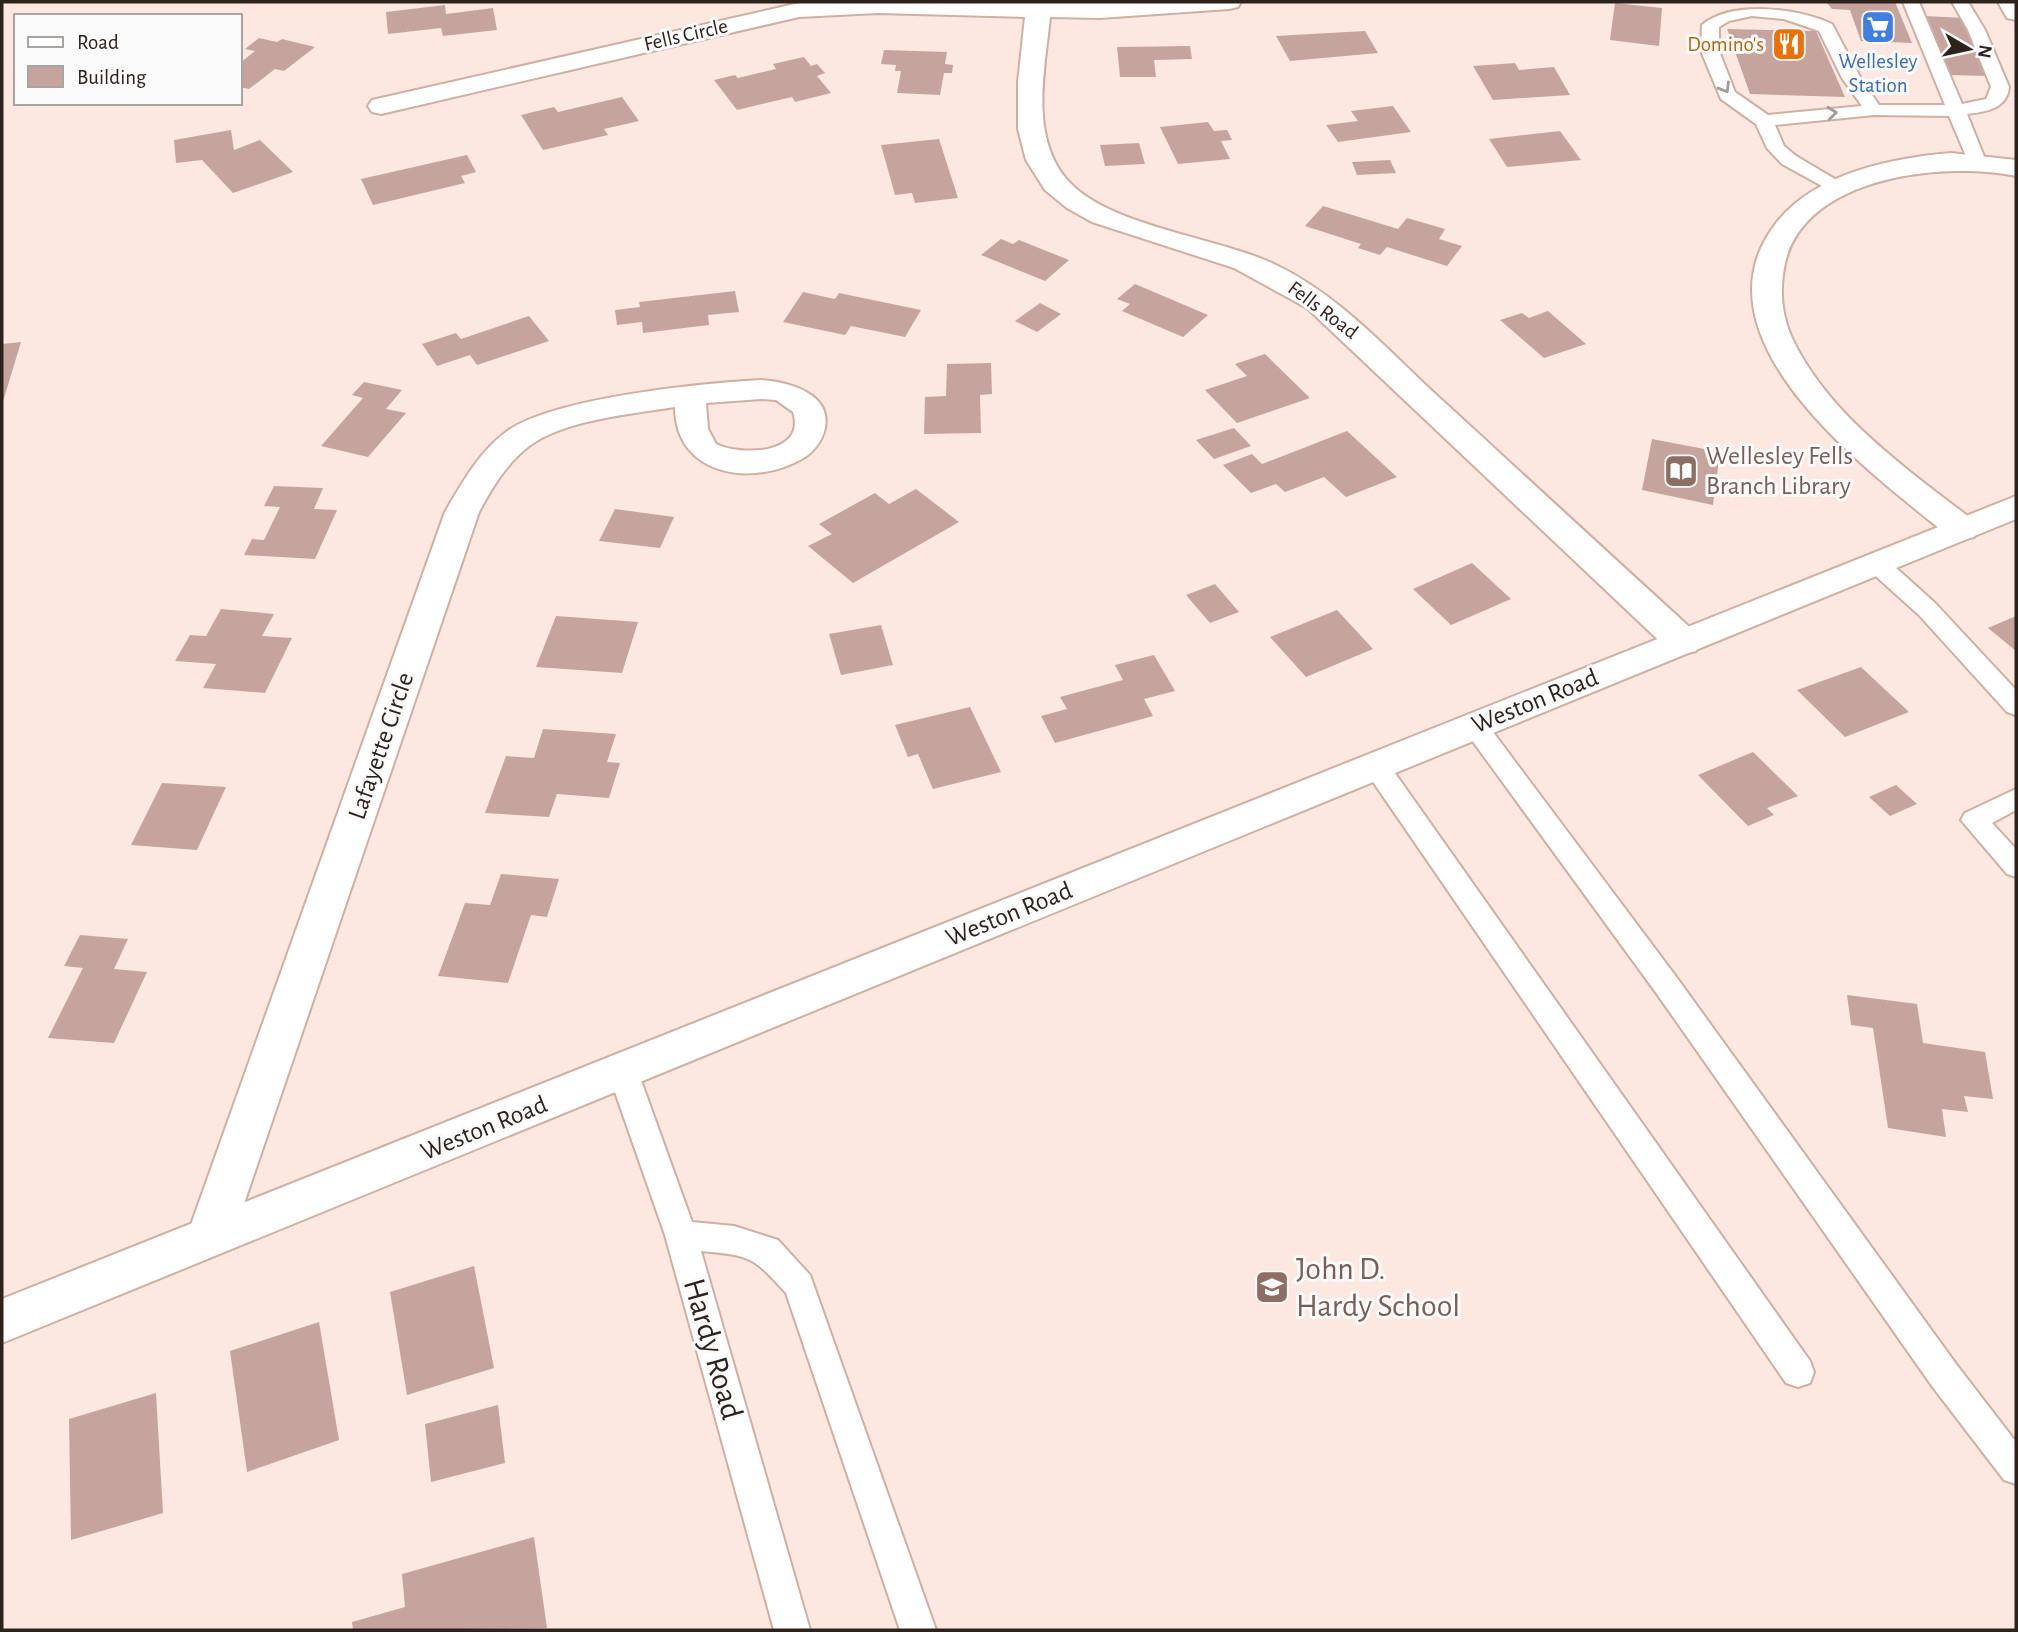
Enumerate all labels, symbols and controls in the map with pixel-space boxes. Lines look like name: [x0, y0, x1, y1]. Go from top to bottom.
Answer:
supermarket icon: Wellesley Station: [1859, 8, 1897, 46]
legend: [14, 14, 242, 105]
north arrow: [1934, 14, 2004, 84]
street label: Fells Circle: [642, 15, 730, 55]
restaurant icon: Domino's: [1770, 25, 1808, 63]
text: Road: [77, 32, 119, 53]
place label: Domino's: [1687, 34, 1764, 55]
text: N: [1974, 43, 1995, 59]
place label: Wellesley Station: [1838, 51, 1918, 96]
text: Building: [77, 67, 147, 88]
one-way arrow: [1717, 81, 1730, 94]
one-way arrow: [1826, 106, 1838, 121]
street label: Fells Road: [1284, 277, 1362, 343]
place label: Wellesley Fells Branch Library: [1706, 443, 1853, 499]
library icon: Wellesley Fells Branch Library: [1662, 452, 1700, 490]
street label: Weston Road: [1468, 664, 1602, 738]
street label: Lafayette Circle: [344, 669, 418, 823]
street label: Weston Road: [942, 877, 1076, 951]
street label: Weston Road: [417, 1091, 551, 1165]
place label: John D. Hardy School: [1296, 1253, 1460, 1322]
school or university icon: John D. Hardy School: [1253, 1268, 1291, 1306]
street label: Hardy Road: [678, 1275, 748, 1423]

